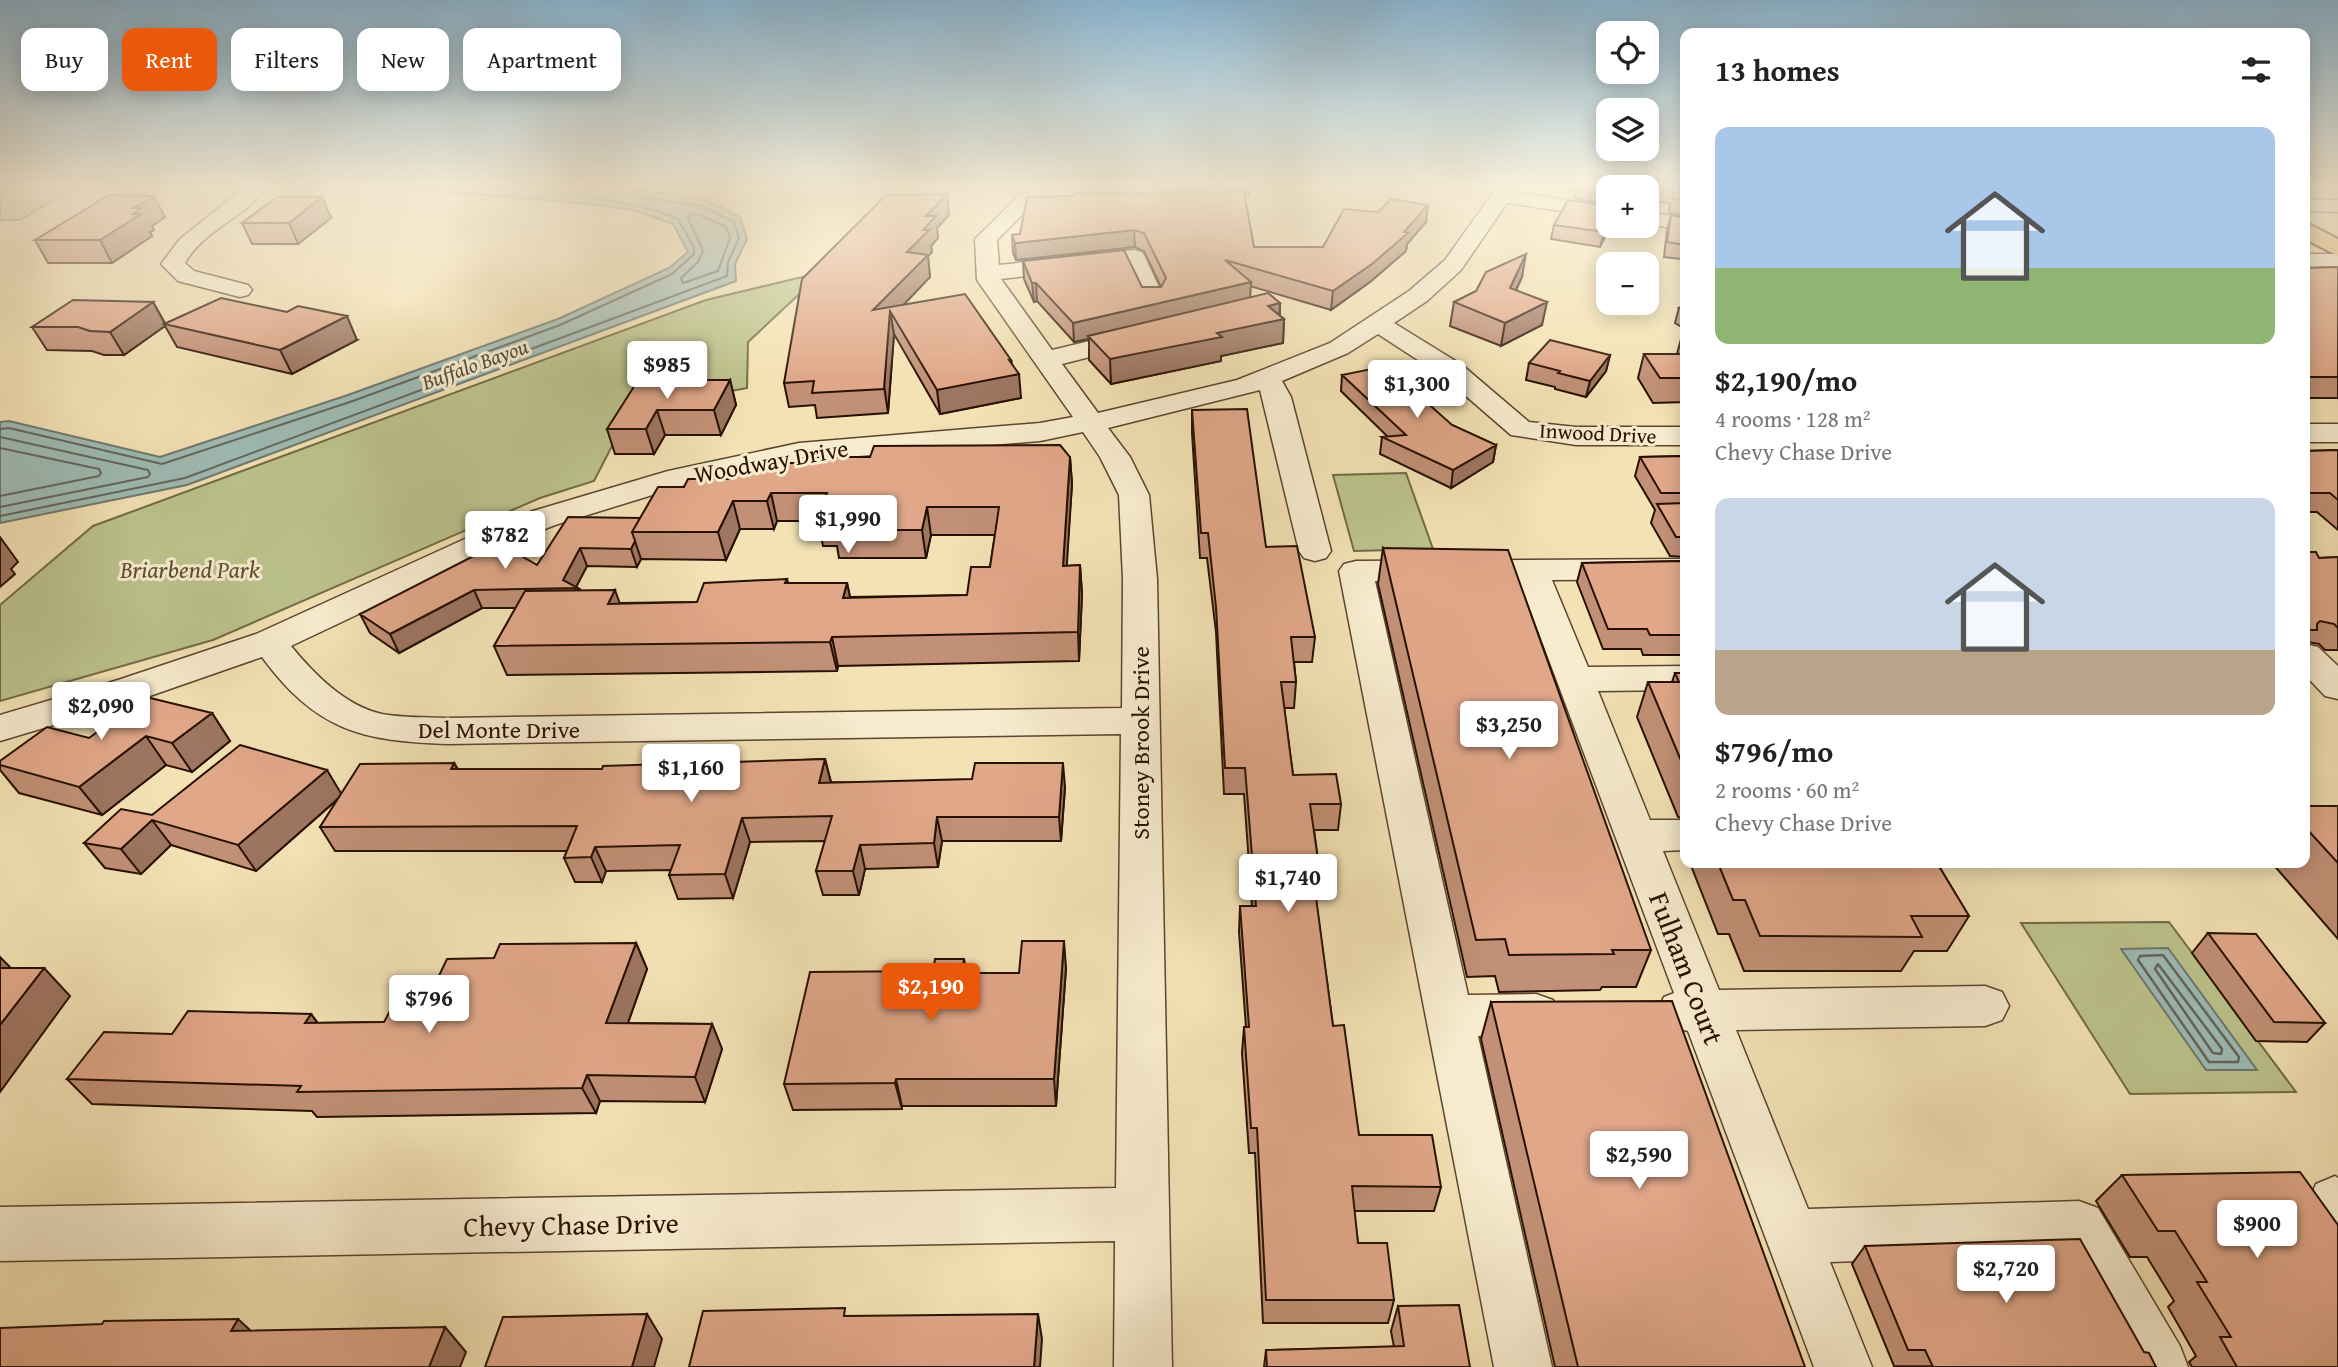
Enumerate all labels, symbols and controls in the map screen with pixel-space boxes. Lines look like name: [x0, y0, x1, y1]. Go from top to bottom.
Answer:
map controls: [1596, 21, 1659, 315]
button: locate: [1596, 21, 1659, 84]
chip: Buy: [21, 28, 108, 91]
chip: Rent: [122, 28, 217, 91]
chip: Filters: [231, 28, 343, 91]
chip: New: [357, 28, 449, 91]
chip: Apartment: [463, 28, 621, 91]
text: 13 homes: [1715, 48, 1840, 92]
icon: filters: [2237, 51, 2275, 89]
button: layers: [1596, 98, 1659, 161]
icon: home: [1932, 173, 2058, 299]
button: +: [1596, 175, 1659, 238]
button: −: [1596, 252, 1659, 315]
water label: Buffalo Bayou: [417, 330, 533, 398]
pin: $985: [626, 342, 708, 401]
text: $985: [643, 347, 691, 380]
text: $2,190/mo: [1715, 358, 1857, 402]
pin: $1,300: [1360, 360, 1474, 420]
text: $1,300: [1384, 366, 1450, 399]
text: 4 rooms · 128 m²: [1715, 402, 1870, 435]
street label: Inwood Drive: [1539, 414, 1657, 452]
street label: Woodway Drive: [691, 430, 851, 492]
text: Chevy Chase Drive: [1715, 435, 1892, 468]
pin: $1,990: [791, 496, 905, 555]
text: $1,990: [815, 501, 881, 534]
pin: $782: [464, 512, 546, 571]
text: $782: [481, 517, 529, 550]
icon: home: [1932, 544, 2058, 670]
park label: Briarbend Park: [119, 552, 260, 587]
street label: Stoney Brook Drive: [1123, 646, 1158, 840]
pin: $2,090: [44, 682, 158, 742]
text: $2,090: [68, 688, 134, 721]
pin: $3,250: [1452, 702, 1566, 761]
text: $3,250: [1476, 707, 1542, 740]
street label: Del Monte Drive: [418, 712, 580, 747]
text: $796/mo: [1715, 729, 1833, 773]
pin: $1,160: [634, 744, 748, 804]
text: $1,160: [658, 750, 724, 783]
text: 2 rooms · 60 m²: [1715, 773, 1859, 806]
text: Chevy Chase Drive: [1715, 806, 1892, 839]
pin: $1,740: [1231, 855, 1345, 914]
text: $1,740: [1255, 860, 1321, 893]
street label: Fulham Court: [1639, 886, 1735, 1050]
pin: $2,190: [874, 964, 988, 1023]
text: $2,190: [898, 969, 964, 1002]
pin: $796: [388, 976, 470, 1035]
text: $796: [405, 981, 453, 1014]
pin: $2,590: [1582, 1132, 1696, 1191]
text: $2,590: [1606, 1137, 1672, 1170]
pin: $900: [2216, 1200, 2298, 1260]
street label: Chevy Chase Drive: [463, 1202, 679, 1246]
text: $900: [2233, 1206, 2281, 1239]
pin: $2,720: [1949, 1246, 2063, 1305]
text: $2,720: [1973, 1251, 2039, 1284]

